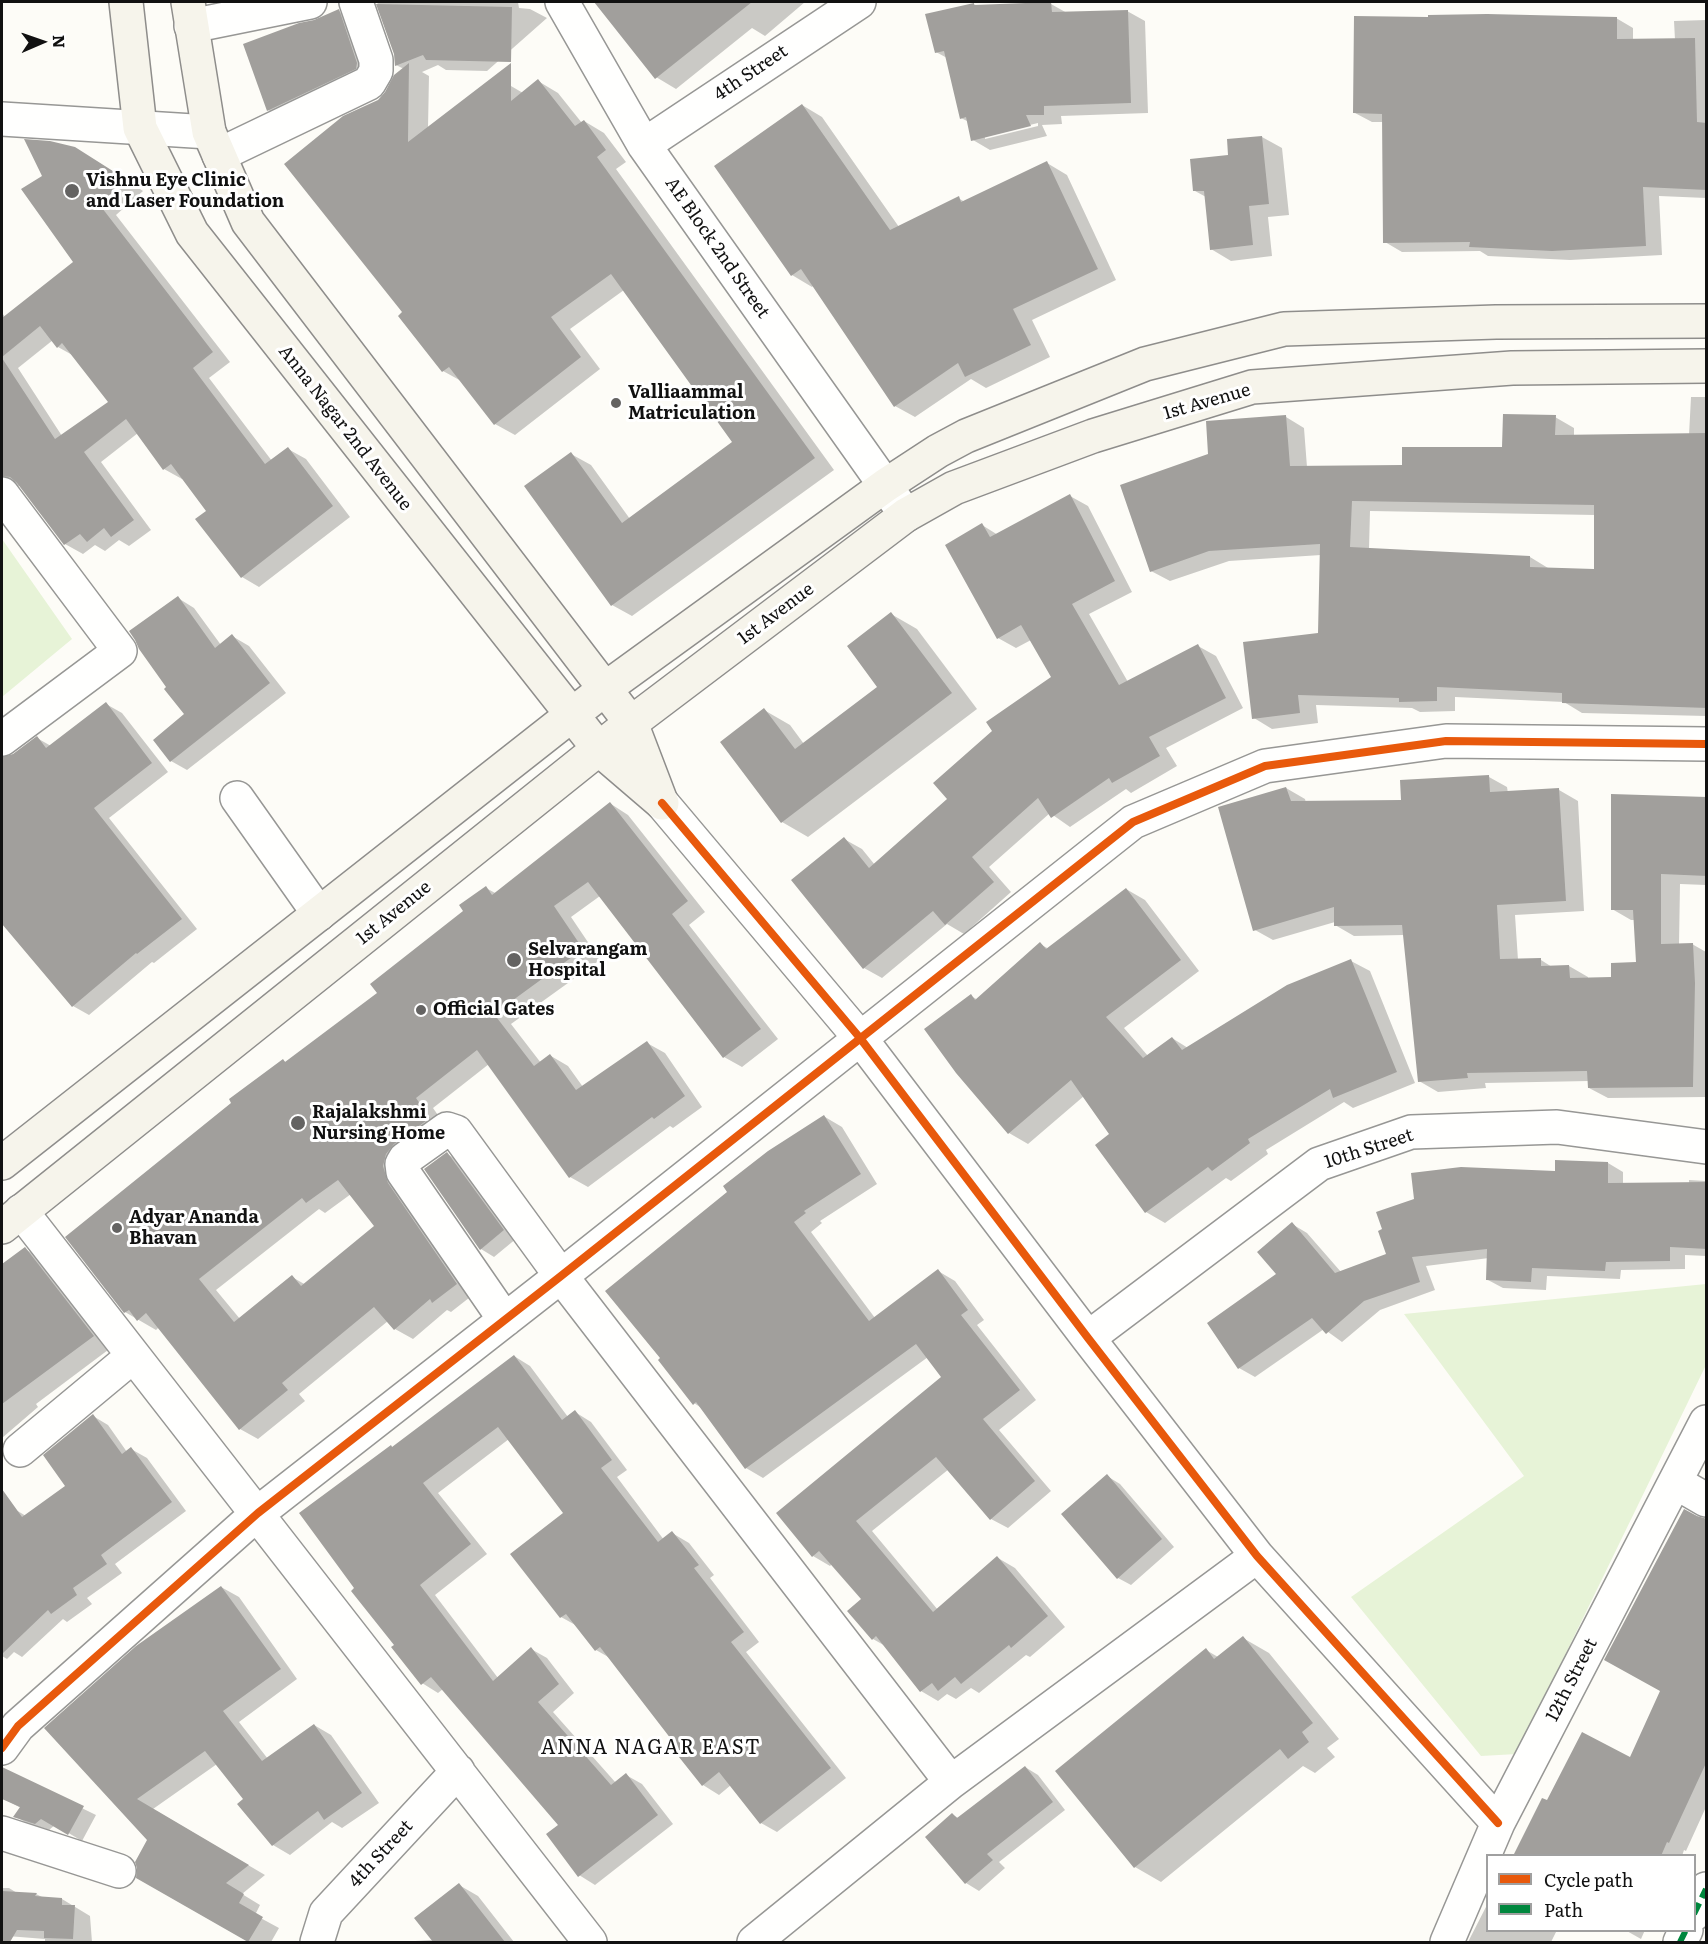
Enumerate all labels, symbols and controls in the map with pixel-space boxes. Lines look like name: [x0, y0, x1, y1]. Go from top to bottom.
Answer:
north arrow: [12, 12, 72, 72]
text: N: [48, 34, 72, 49]
street label: 4th Street: [710, 41, 792, 105]
place label: Vishnu Eye Clinic and Laser Foundation: [86, 170, 284, 213]
street label: AE Block 2nd Street: [660, 173, 774, 323]
marker: Vishnu Eye Clinic and Laser Foundation: [63, 182, 81, 200]
street label: Anna Nagar 2nd Avenue: [274, 341, 416, 515]
street label: 1st Avenue: [1161, 379, 1253, 425]
place label: Valliaammal Matriculation: [628, 382, 756, 424]
marker: Valliaammal Matriculation: [609, 396, 623, 410]
street label: 1st Avenue: [734, 578, 818, 650]
street label: 1st Avenue: [352, 876, 436, 950]
place label: Selvarangam Hospital: [528, 939, 647, 982]
marker: Selvarangam Hospital: [505, 951, 523, 969]
place label: Official Gates: [433, 999, 554, 1021]
marker: Official Gates: [414, 1003, 428, 1017]
place label: Rajalakshmi Nursing Home: [312, 1102, 445, 1144]
marker: Rajalakshmi Nursing Home: [289, 1114, 307, 1132]
street label: 10th Street: [1322, 1125, 1416, 1173]
place label: Adyar Ananda Bhavan: [129, 1207, 259, 1250]
marker: Adyar Ananda Bhavan: [110, 1221, 124, 1235]
street label: 12th Street: [1542, 1635, 1602, 1725]
district label: ANNA NAGAR EAST: [541, 1736, 761, 1760]
street label: 4th Street: [344, 1816, 418, 1892]
legend: [1486, 1854, 1696, 1932]
text: Cycle path: [1544, 1866, 1633, 1893]
text: Path: [1544, 1896, 1583, 1923]

